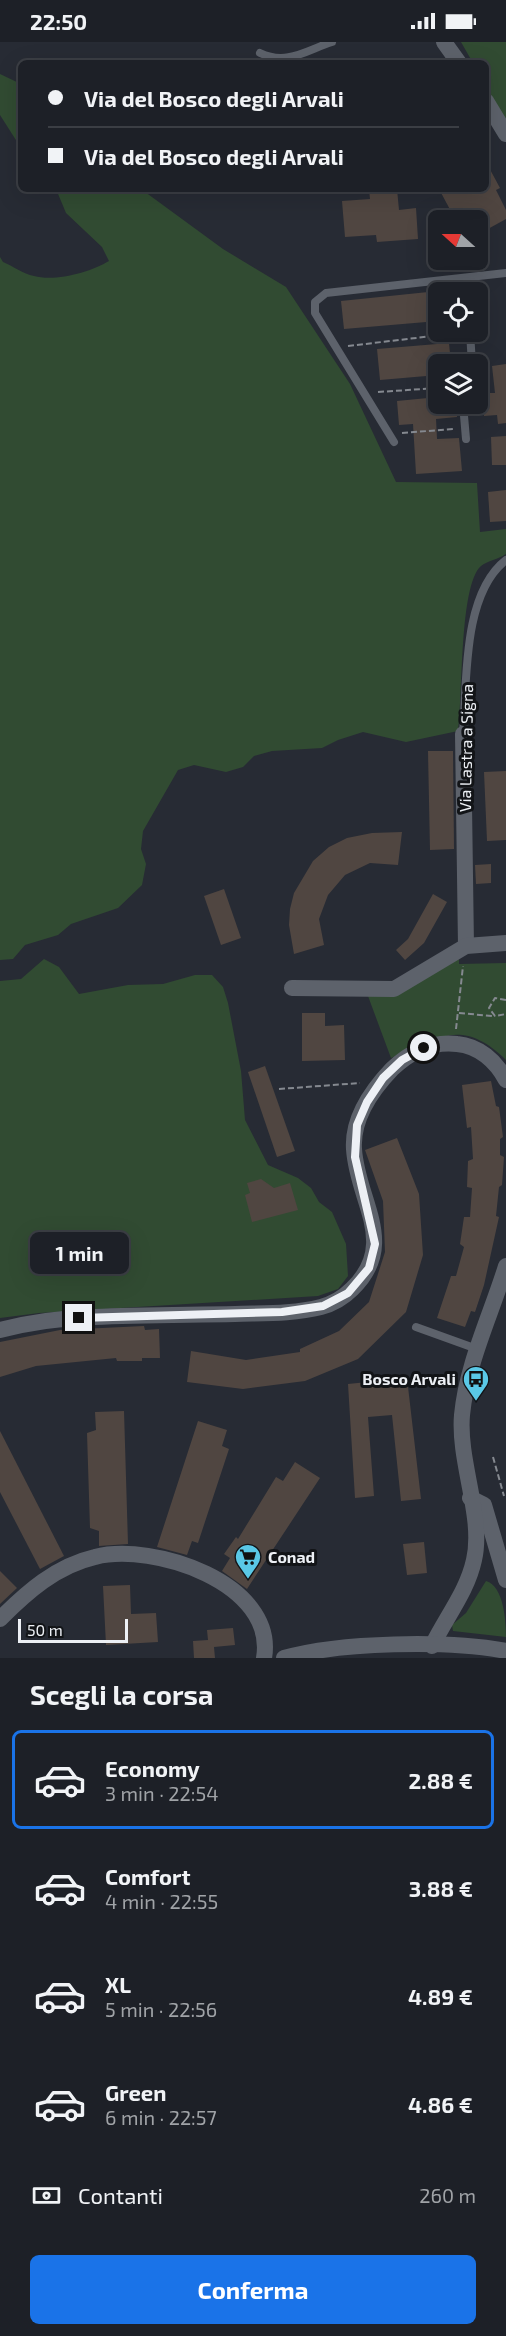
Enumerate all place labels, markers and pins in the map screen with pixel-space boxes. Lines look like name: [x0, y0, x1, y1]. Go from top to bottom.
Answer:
bus stop icon: Bosco Arvali: [461, 1364, 491, 1402]
place label: Bosco Arvali: [362, 1369, 456, 1388]
supermarket icon: Conad: [233, 1542, 263, 1580]
place label: Conad: [268, 1547, 315, 1566]

